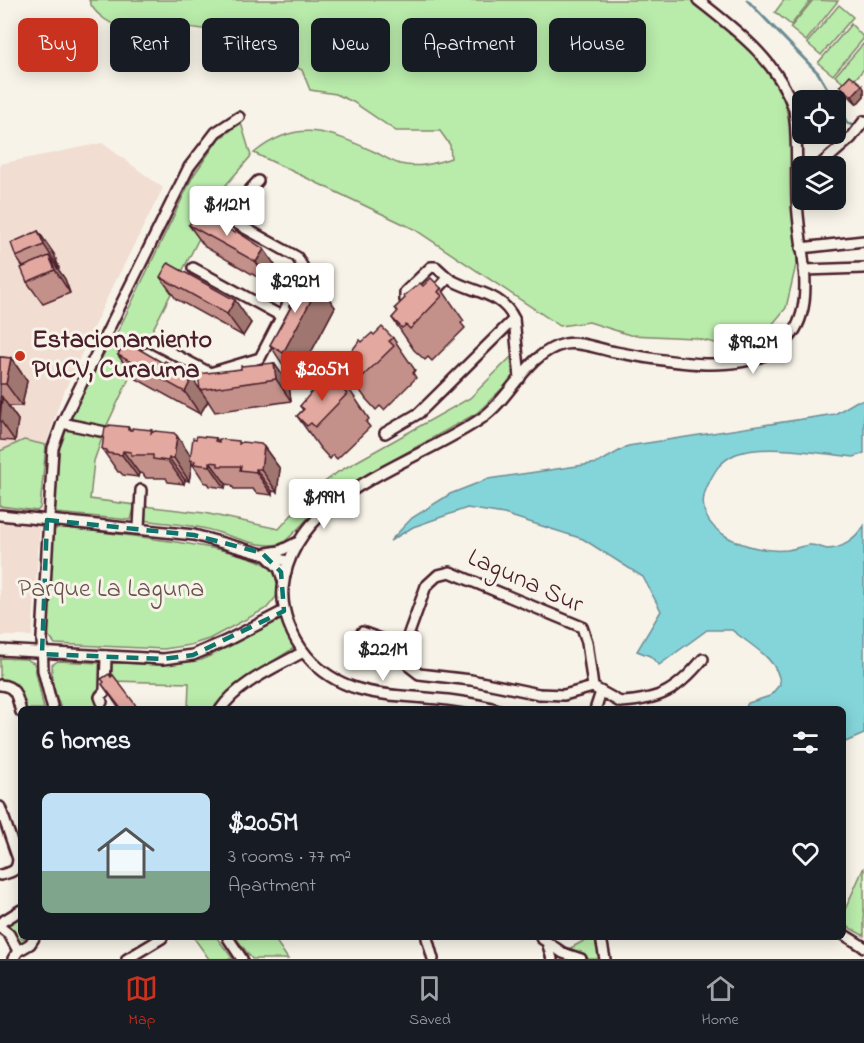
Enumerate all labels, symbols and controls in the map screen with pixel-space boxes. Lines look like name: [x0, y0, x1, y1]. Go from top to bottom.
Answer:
chip: Buy: [18, 18, 98, 72]
chip: Rent: [110, 18, 190, 72]
chip: Filters: [202, 18, 299, 72]
chip: New: [311, 18, 390, 72]
chip: Apartment: [402, 18, 537, 72]
chip: House: [549, 18, 646, 72]
map controls: [792, 90, 846, 210]
button: locate: [792, 90, 846, 144]
button: layers: [792, 156, 846, 210]
pin: $112M: [185, 186, 269, 237]
text: $112M: [204, 191, 250, 220]
pin: $292M: [253, 263, 337, 314]
text: $292M: [270, 268, 320, 297]
place label: Estacionamiento PUCV, Curauma: [32, 322, 212, 390]
pin: $99.2M: [704, 324, 802, 375]
text: $99.2M: [728, 329, 778, 358]
marker: Estacionamiento PUCV, Curauma: [13, 349, 27, 363]
pin: $205M: [280, 351, 364, 402]
text: $205M: [295, 356, 349, 385]
pin: $199M: [282, 479, 366, 530]
text: $199M: [303, 484, 345, 513]
street label: Laguna Sur: [461, 540, 590, 625]
park label: Parque La Laguna: [18, 571, 204, 609]
pin: $221M: [341, 631, 425, 682]
text: $221M: [358, 636, 408, 665]
text: 6 homes: [42, 723, 131, 761]
icon: filters: [789, 726, 822, 759]
text: $205M: [228, 805, 299, 843]
icon: home: [90, 817, 162, 889]
icon: heart: [789, 837, 822, 870]
text: 3 rooms · 77 m²: [228, 843, 351, 872]
text: Apartment: [228, 872, 316, 901]
tab: Map: [125, 972, 158, 1032]
tab: Saved: [409, 972, 451, 1032]
tab: Home: [701, 972, 739, 1032]

